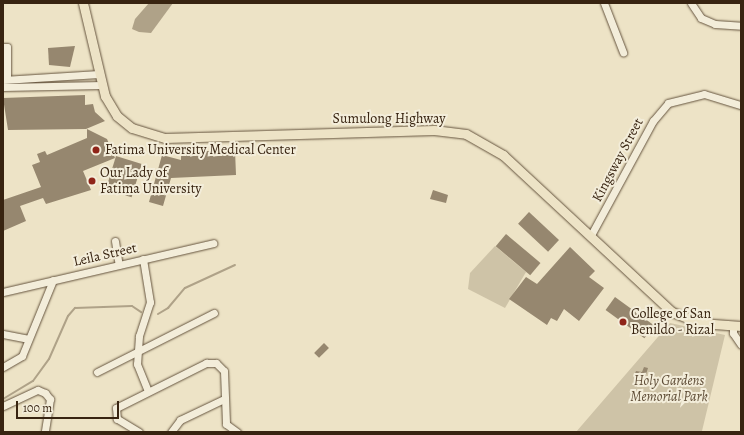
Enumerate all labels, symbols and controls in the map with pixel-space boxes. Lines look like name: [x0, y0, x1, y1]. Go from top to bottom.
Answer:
street label: Sumulong Highway: [333, 111, 445, 127]
street label: Kingsway Street: [589, 115, 647, 205]
place label: Fatima University Medical Center: [105, 142, 296, 158]
marker: Fatima University Medical Center: [90, 144, 102, 156]
place label: Our Lady of Fatima University: [100, 165, 202, 198]
marker: Our Lady of Fatima University: [87, 176, 97, 186]
street label: Leila Street: [72, 240, 138, 270]
place label: College of San Benildo - Rizal: [631, 306, 715, 338]
marker: College of San Benildo - Rizal: [618, 317, 628, 327]
park label: Holy Gardens Memorial Park: [630, 373, 708, 406]
scale bar: [18, 393, 121, 419]
text: 100 m: [23, 400, 52, 416]

